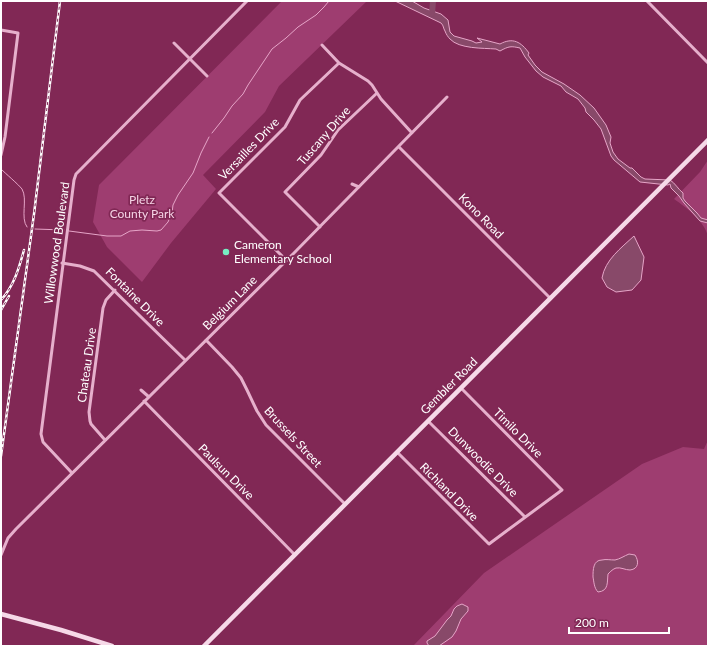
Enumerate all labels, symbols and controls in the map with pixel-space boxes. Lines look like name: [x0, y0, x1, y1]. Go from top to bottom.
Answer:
street label: Tuscany Drive: [294, 103, 353, 168]
street label: Versailles Drive: [215, 114, 282, 183]
street label: Willowwood Boulevard: [41, 181, 72, 305]
street label: Kono Road: [456, 190, 507, 241]
park label: Pletz County Park: [110, 192, 175, 221]
place label: Cameron Elementary School: [234, 237, 332, 266]
marker: Cameron Elementary School: [221, 247, 231, 257]
street label: Fontaine Drive: [103, 264, 168, 329]
street label: Belgium Lane: [199, 272, 260, 333]
street label: Chateau Drive: [74, 326, 99, 403]
street label: Gembler Road: [417, 354, 480, 417]
street label: Brussels Street: [261, 403, 326, 471]
street label: Timilo Drive: [490, 405, 546, 461]
street label: Dunwoodie Drive: [445, 423, 522, 500]
street label: Paulsun Drive: [195, 441, 257, 503]
street label: Richland Drive: [417, 459, 482, 524]
scale bar: [569, 609, 669, 635]
text: 200 m: [575, 615, 609, 630]

